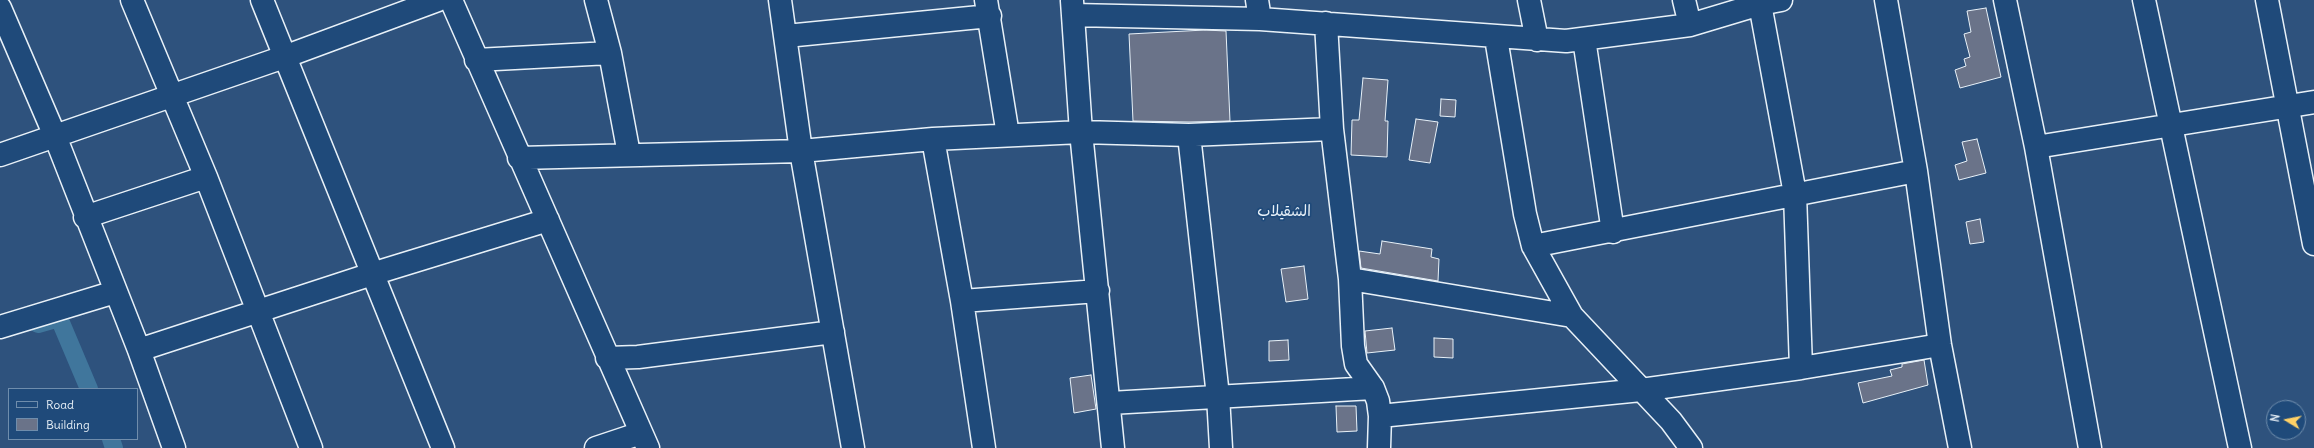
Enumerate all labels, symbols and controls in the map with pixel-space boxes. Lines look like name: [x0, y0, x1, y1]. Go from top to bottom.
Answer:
district label: الشقيلاب: [1257, 203, 1311, 221]
legend: [8, 388, 138, 440]
text: Road: [46, 397, 74, 412]
north arrow: [2266, 400, 2306, 440]
text: N: [2268, 413, 2283, 423]
text: Building: [46, 417, 90, 432]

